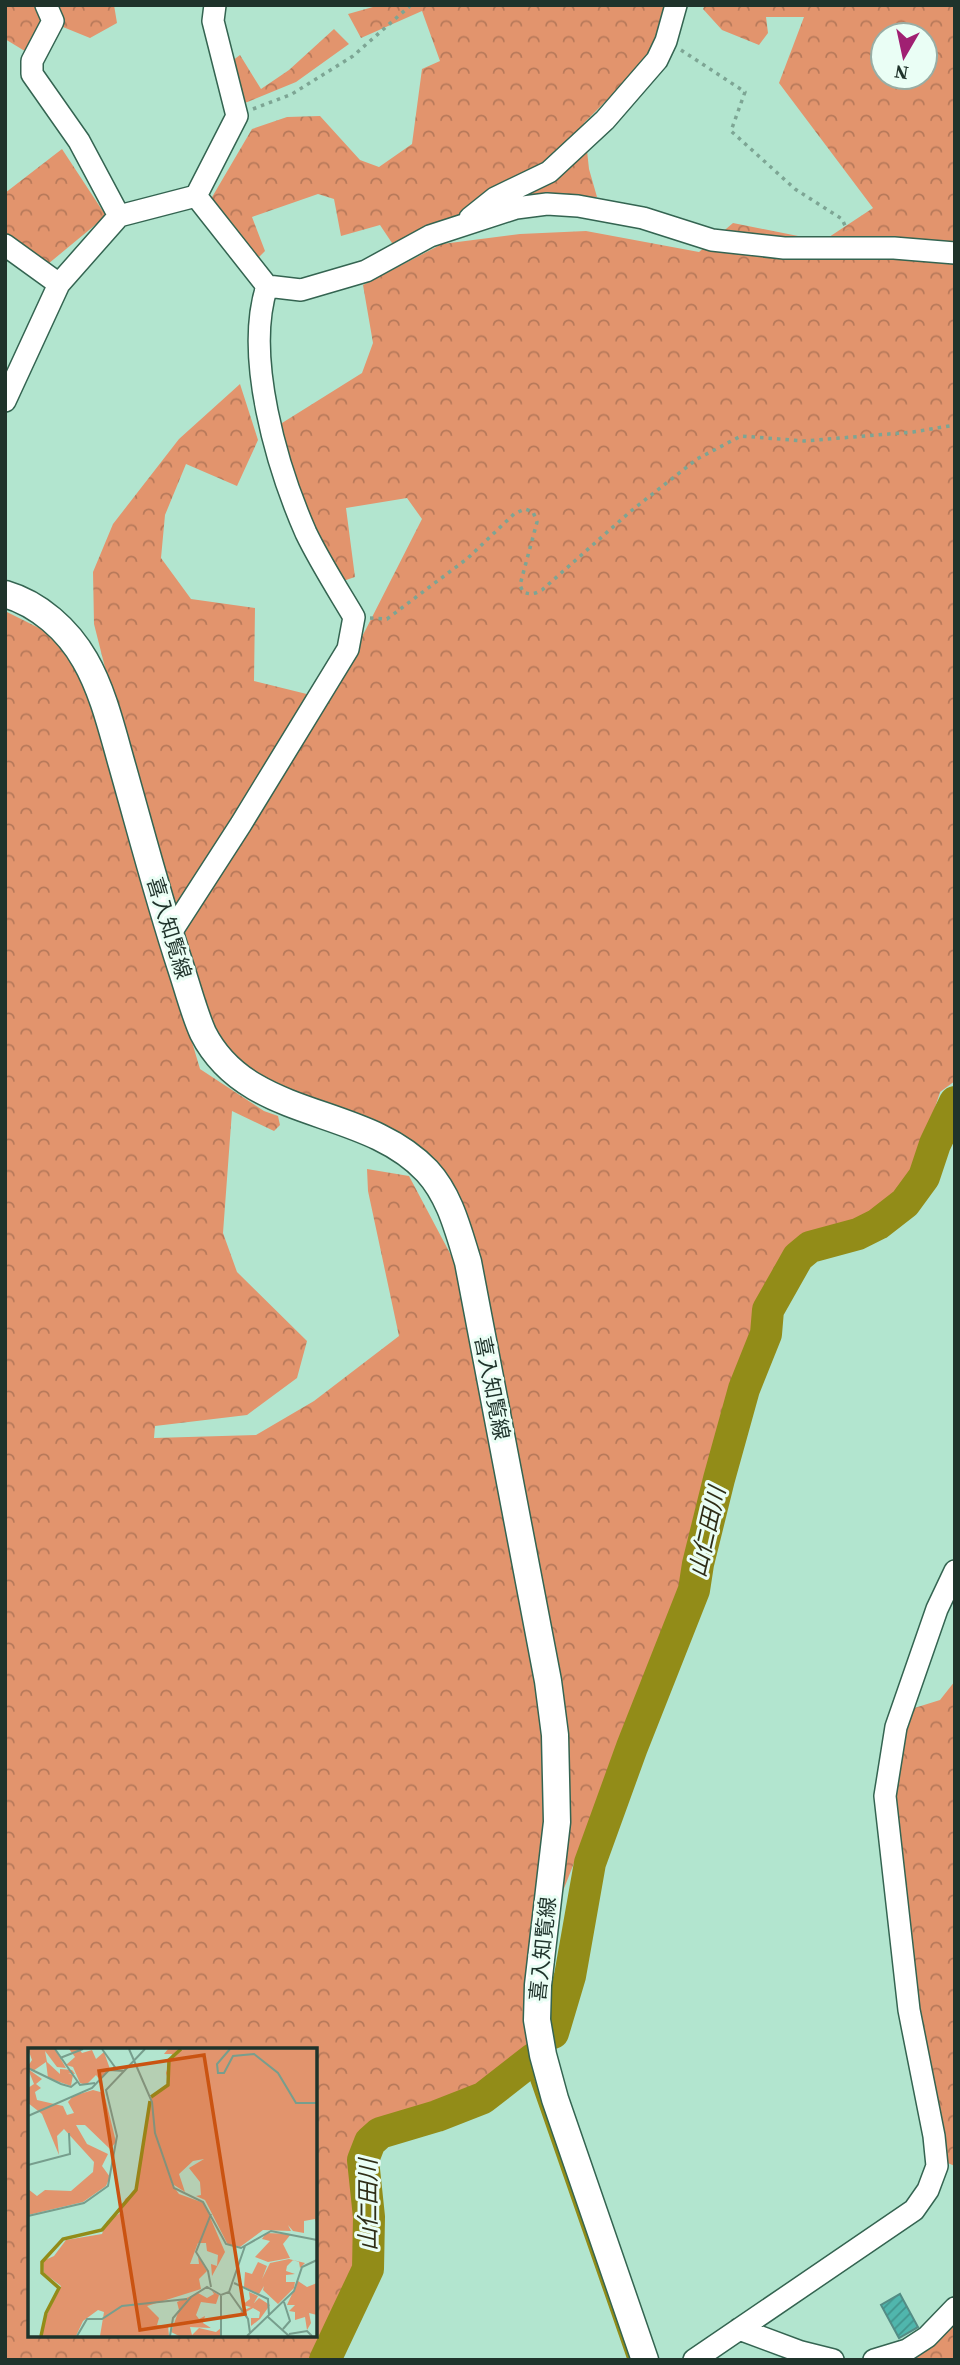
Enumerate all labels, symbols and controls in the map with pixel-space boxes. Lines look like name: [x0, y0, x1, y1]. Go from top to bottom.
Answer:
north arrow: [869, 21, 939, 91]
text: N: [892, 59, 910, 87]
street label: 喜入知覧線: [140, 873, 199, 982]
street label: 喜入知覧線: [468, 1334, 517, 1442]
water label: 山仁田川: [681, 1481, 734, 1580]
street label: 喜入知覧線: [523, 1895, 562, 2003]
inset map: [28, 2048, 317, 2337]
water label: 山仁田川: [352, 2156, 384, 2251]

